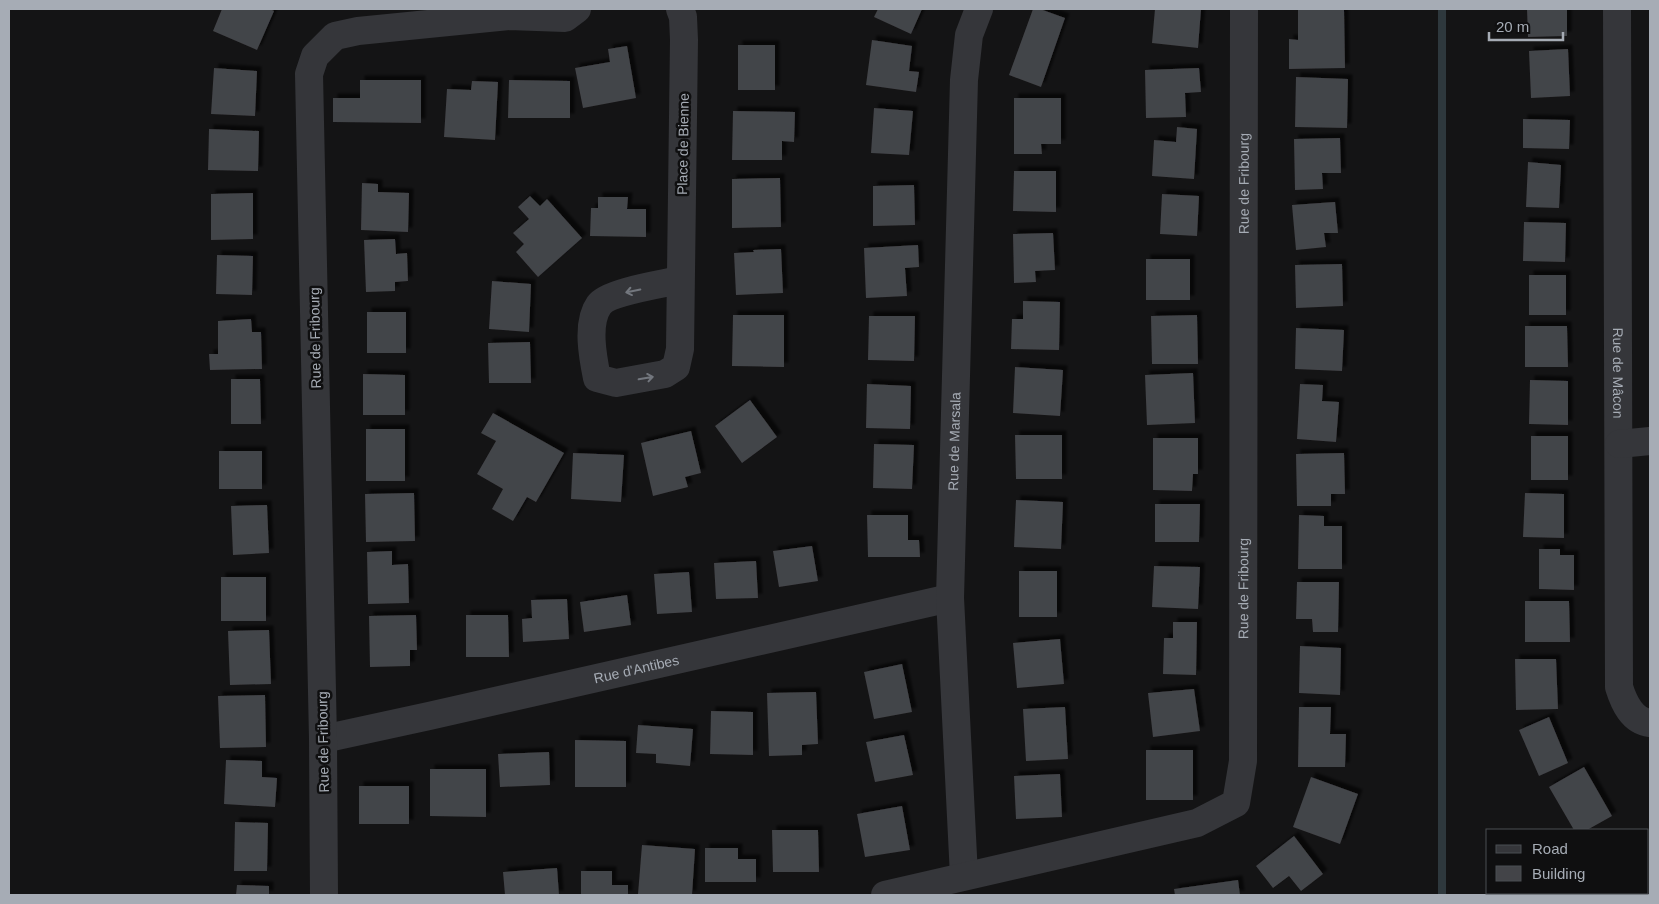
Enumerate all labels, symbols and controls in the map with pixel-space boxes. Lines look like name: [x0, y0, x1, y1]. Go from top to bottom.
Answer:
scale bar: [1489, 10, 1563, 42]
text: 20 m: [1496, 18, 1529, 35]
street label: Place de Bienne: [674, 93, 692, 195]
street label: Rue de Fribourg: [1236, 133, 1252, 234]
street label: Rue de Fribourg: [306, 287, 324, 389]
one-way arrow: [625, 287, 641, 296]
street label: Rue de Mâcon: [1610, 327, 1626, 419]
one-way arrow: [638, 372, 654, 382]
street label: Rue de Marsala: [945, 392, 964, 491]
street label: Rue de Fribourg: [1235, 538, 1251, 639]
street label: Rue d'Antibes: [592, 652, 680, 686]
street label: Rue de Fribourg: [314, 691, 332, 793]
legend: [1486, 829, 1649, 894]
text: Road: [1532, 840, 1568, 857]
text: Building: [1532, 865, 1585, 882]

